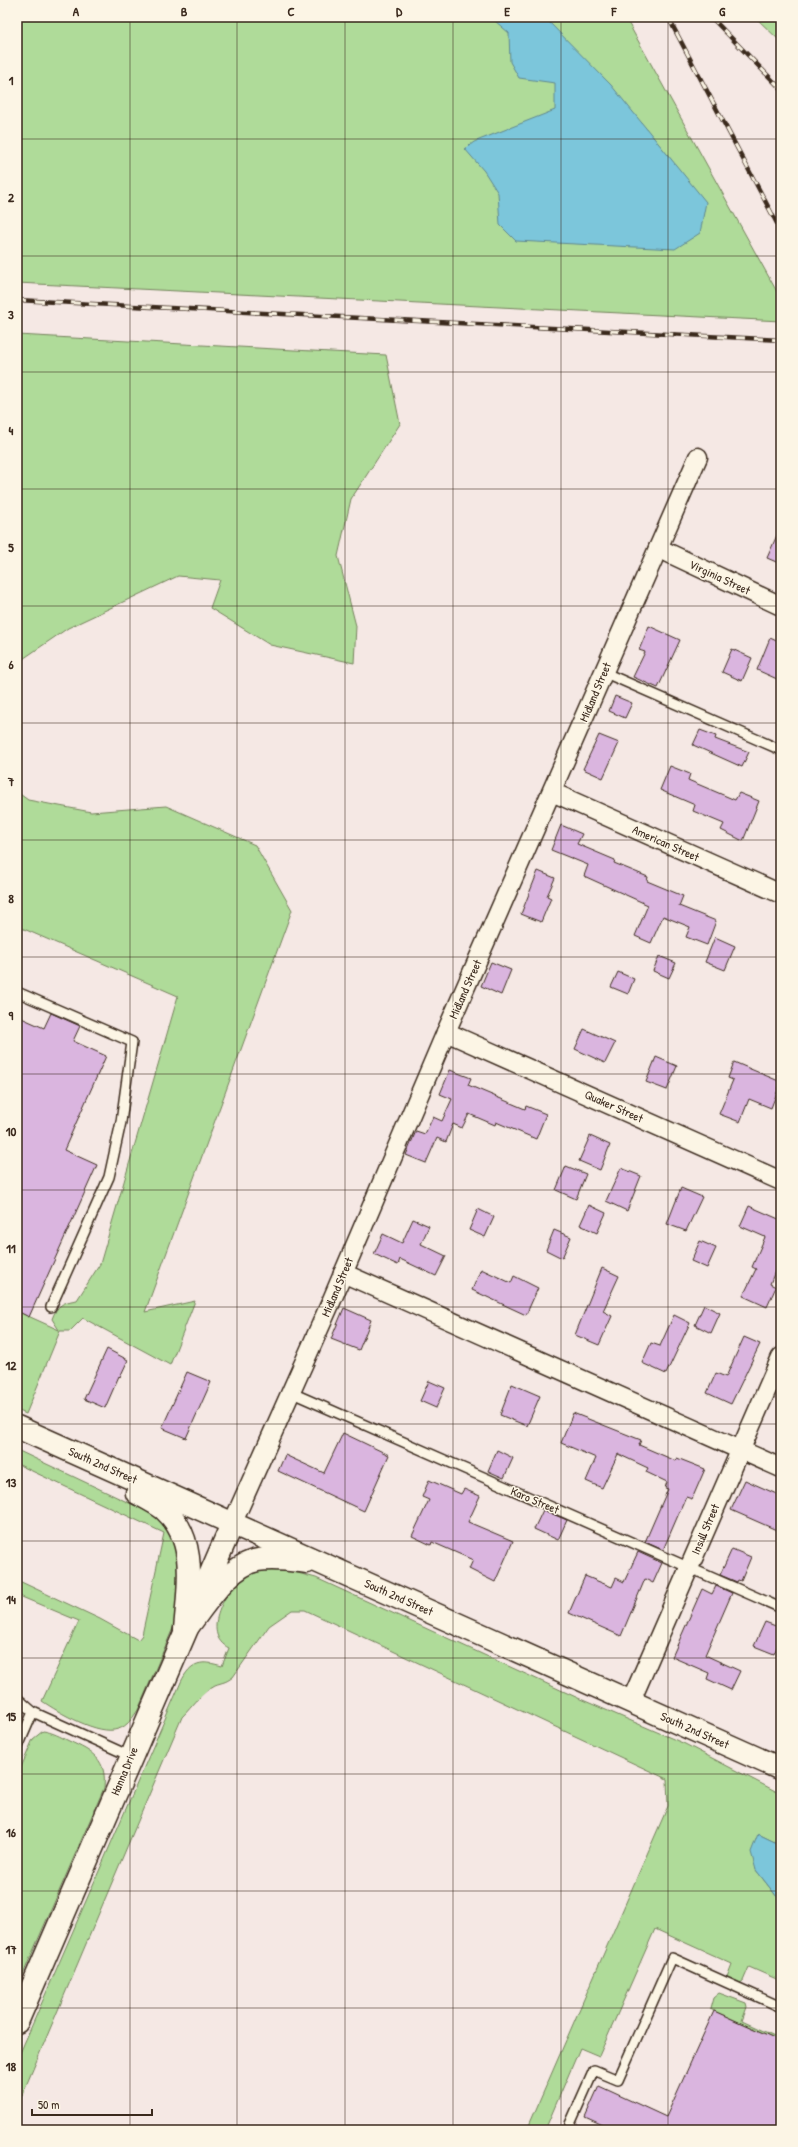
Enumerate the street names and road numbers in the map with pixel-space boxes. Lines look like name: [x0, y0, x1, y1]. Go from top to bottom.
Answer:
street label: Virginia Street: [687, 555, 754, 599]
street label: Midland Street: [575, 659, 616, 724]
street label: American Street: [630, 821, 703, 866]
street label: Midland Street: [444, 956, 486, 1021]
street label: Quaker Street: [582, 1086, 647, 1127]
street label: Midland Street: [317, 1254, 358, 1319]
street label: South 2nd Street: [66, 1442, 141, 1488]
street label: Karo Street: [508, 1482, 563, 1518]
street label: Insull Street: [687, 1500, 724, 1557]
street label: South 2nd Street: [362, 1574, 437, 1620]
street label: South 2nd Street: [658, 1707, 733, 1753]
street label: Hanna Drive: [106, 1744, 142, 1798]

